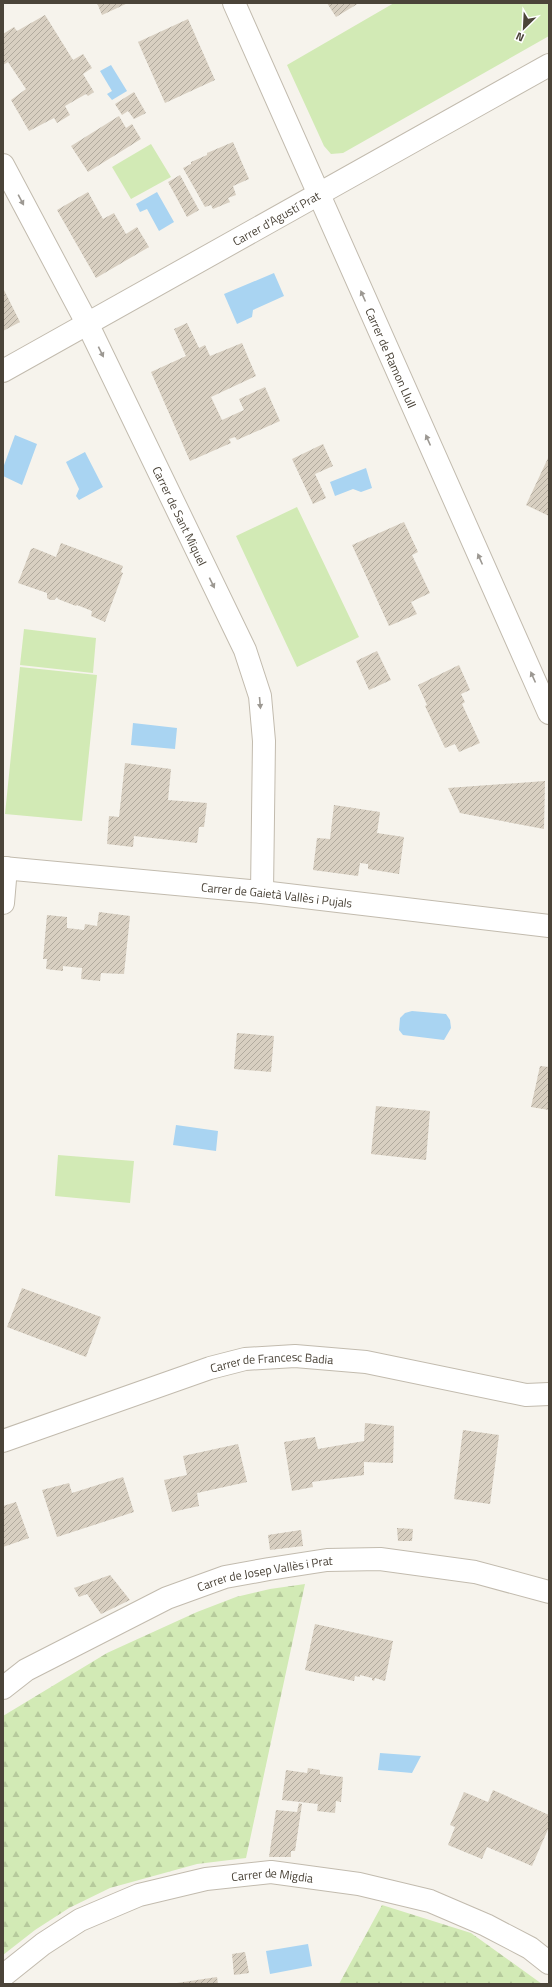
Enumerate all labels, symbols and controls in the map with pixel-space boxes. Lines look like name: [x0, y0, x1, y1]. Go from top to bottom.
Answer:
north arrow: [504, 8, 544, 48]
text: N: [513, 28, 527, 46]
street label: Carrer d'Agustí Prat: [229, 185, 324, 250]
one-way arrow: [18, 194, 25, 206]
one-way arrow: [360, 290, 366, 301]
street label: Carrer de Ramon Llull: [361, 304, 422, 411]
one-way arrow: [98, 347, 104, 358]
one-way arrow: [424, 434, 431, 446]
street label: Carrer de Sant Miquel: [148, 463, 212, 569]
one-way arrow: [477, 553, 483, 564]
one-way arrow: [209, 577, 216, 588]
one-way arrow: [530, 672, 536, 683]
one-way arrow: [257, 697, 263, 709]
street label: Carrer de Gaietà Vallès i Pujals: [200, 877, 354, 912]
street label: Carrer de Francesc Badia: [208, 1346, 334, 1377]
street label: Carrer de Josep Vallès i Prat: [194, 1550, 334, 1596]
street label: Carrer de Migdia: [230, 1863, 315, 1887]

